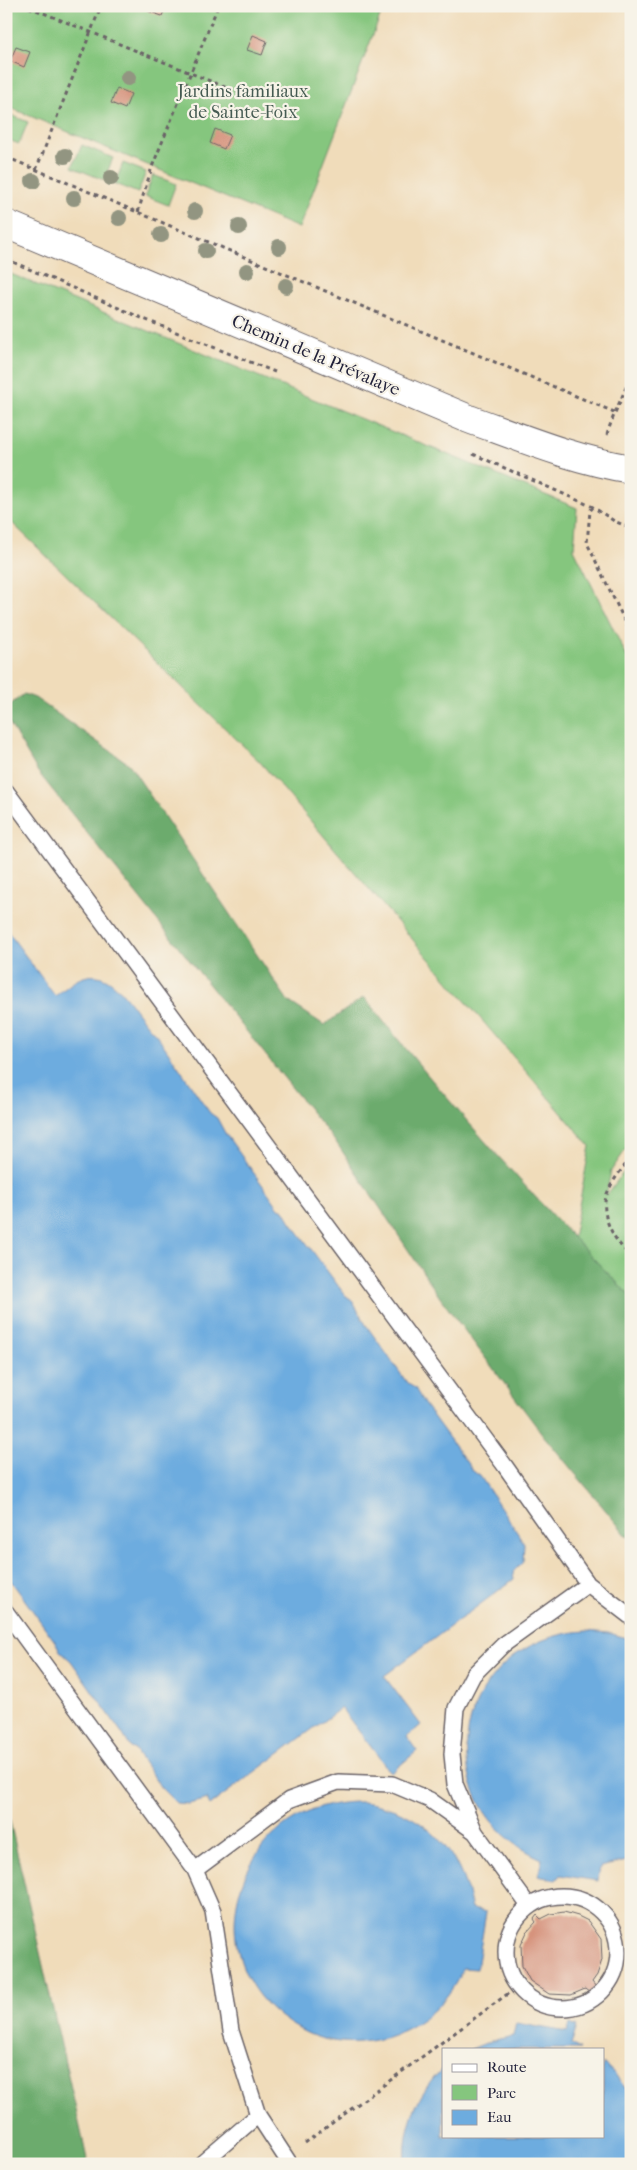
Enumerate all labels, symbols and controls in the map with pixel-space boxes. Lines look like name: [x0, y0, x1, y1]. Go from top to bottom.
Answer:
park label: Jardins familiaux de Sainte-Foix: [176, 81, 309, 123]
street label: Chemin de la Prévalaye: [229, 310, 403, 400]
legend: [442, 2048, 604, 2138]
text: Route: [487, 2058, 527, 2076]
text: Parc: [487, 2084, 516, 2102]
text: Eau: [487, 2108, 512, 2126]

